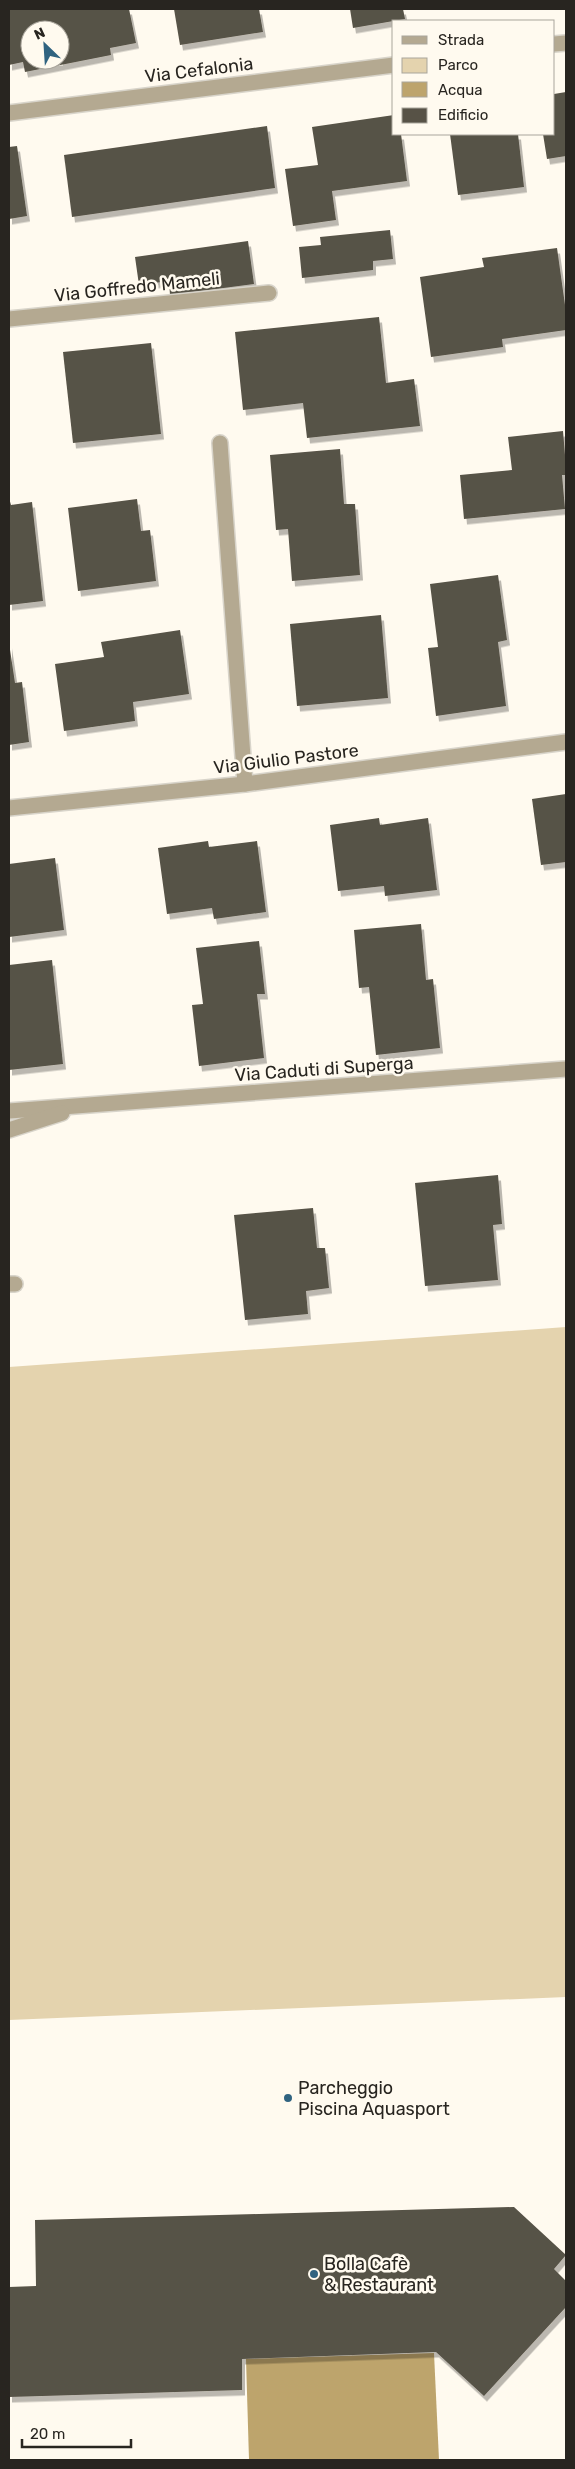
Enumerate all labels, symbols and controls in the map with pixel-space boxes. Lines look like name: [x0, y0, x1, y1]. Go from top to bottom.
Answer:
north arrow: [20, 20, 70, 70]
legend: [392, 20, 555, 135]
text: N: [32, 24, 48, 44]
text: Strada: [438, 31, 484, 49]
street label: Via Cefalonia: [144, 52, 254, 88]
text: Parco: [438, 56, 478, 74]
text: Acqua: [438, 81, 483, 99]
text: Edificio: [438, 106, 488, 124]
street label: Via Goffredo Mameli: [53, 267, 221, 307]
street label: Via Giulio Pastore: [212, 739, 360, 779]
street label: Via Caduti di Superga: [234, 1052, 414, 1086]
place label: Parcheggio Piscina Aquasport: [298, 2077, 450, 2120]
marker: Parcheggio Piscina Aquasport: [282, 2092, 294, 2104]
place label: Bolla Cafè & Restaurant: [324, 2253, 434, 2296]
marker: Bolla Cafè & Restaurant: [308, 2268, 320, 2280]
scale bar: [22, 2416, 131, 2448]
text: 20 m: [30, 2425, 65, 2443]

